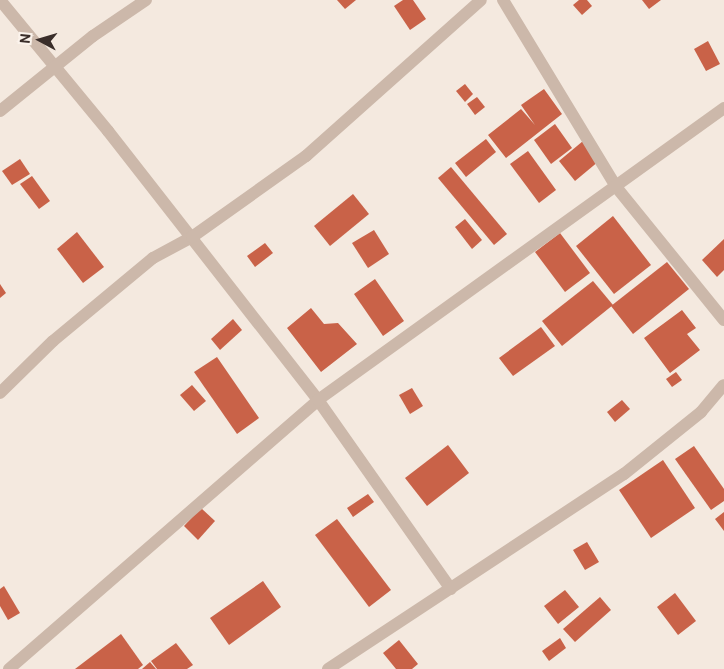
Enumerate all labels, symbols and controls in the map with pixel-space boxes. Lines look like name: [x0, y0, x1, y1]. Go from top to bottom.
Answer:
north arrow: [15, 15, 65, 65]
text: N: [17, 33, 34, 44]

